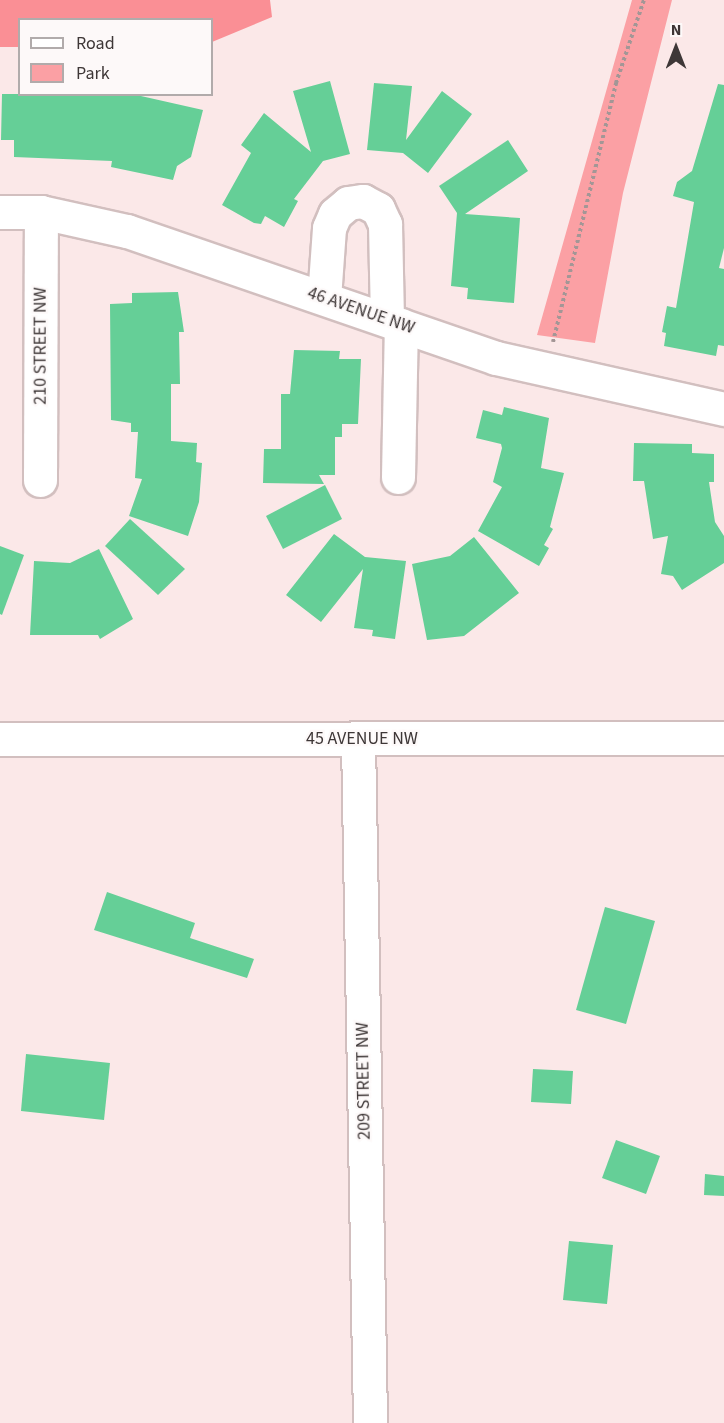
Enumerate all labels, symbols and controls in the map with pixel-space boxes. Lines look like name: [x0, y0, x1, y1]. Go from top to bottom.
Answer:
legend: [18, 18, 213, 96]
north arrow: [646, 18, 706, 78]
text: N: [671, 19, 681, 41]
text: Road: [76, 31, 115, 56]
text: Park: [76, 61, 110, 86]
street label: 46 AVENUE NW: [305, 283, 417, 339]
street label: 210 STREET NW: [30, 287, 52, 405]
street label: 45 AVENUE NW: [306, 728, 418, 750]
street label: 209 STREET NW: [352, 1022, 376, 1140]

